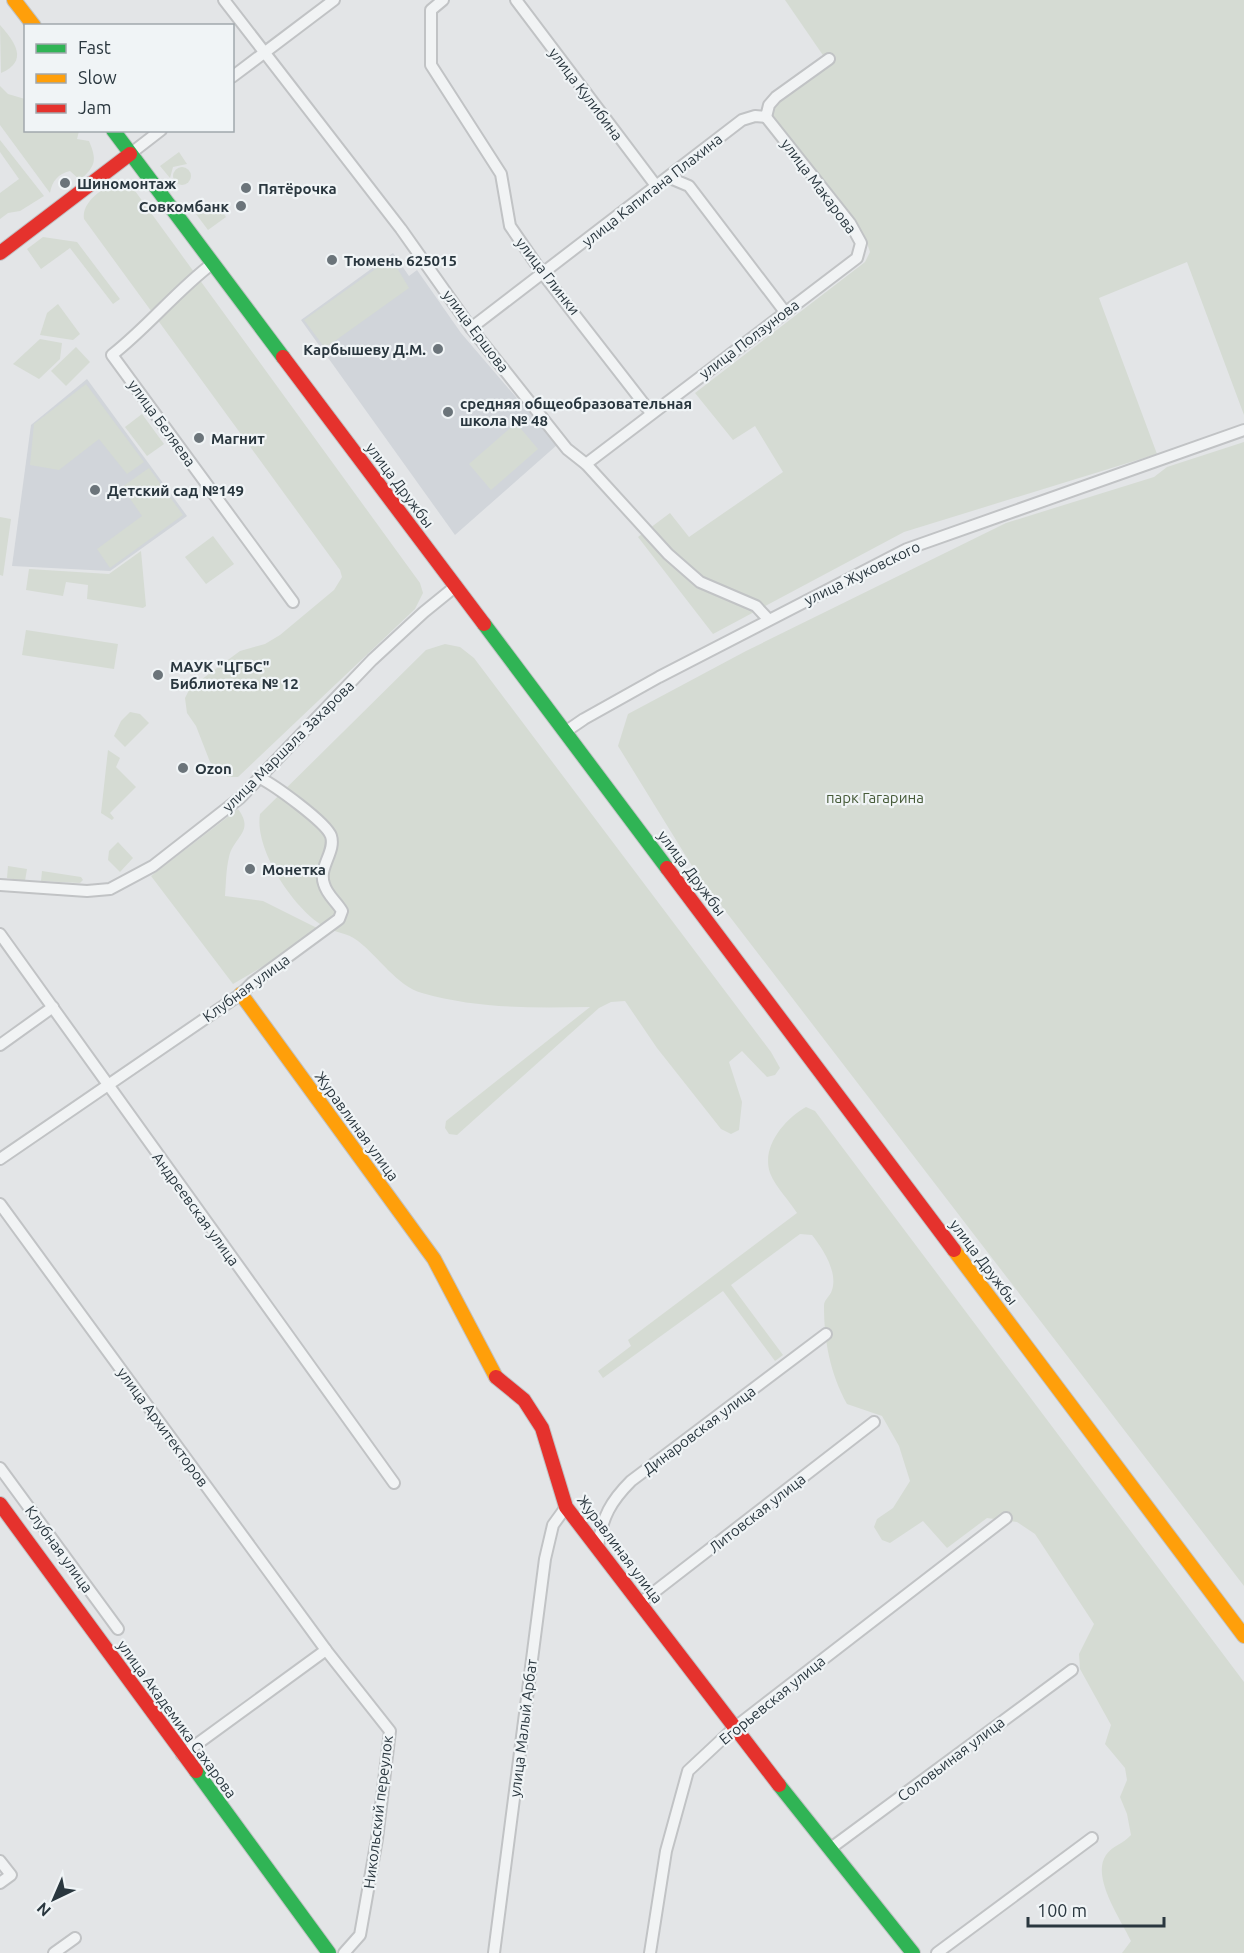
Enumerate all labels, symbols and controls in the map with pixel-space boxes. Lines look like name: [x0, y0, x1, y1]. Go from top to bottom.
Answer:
legend: [24, 24, 234, 132]
text: Fast: [78, 37, 111, 57]
street label: улица Кулибина: [546, 44, 626, 144]
text: Slow: [78, 67, 117, 87]
text: Jam: [78, 97, 112, 117]
street label: улица Капитана Плахина: [579, 130, 725, 250]
street label: улица Макарова: [778, 135, 860, 237]
place label: Шиномонтаж: [77, 175, 177, 192]
marker: Шиномонтаж: [58, 176, 72, 190]
place label: Пятёрочка: [258, 180, 337, 197]
marker: Пятёрочка: [239, 181, 253, 195]
place label: Совкомбанк: [139, 198, 229, 215]
marker: Совкомбанк: [234, 199, 248, 213]
street label: улица Глинки: [513, 234, 583, 318]
place label: Тюмень 625015: [344, 252, 457, 269]
marker: Тюмень 625015: [325, 253, 339, 267]
street label: улица Ершова: [440, 287, 512, 375]
street label: улица Ползунова: [696, 296, 802, 382]
place label: Карбышеву Д.М.: [303, 341, 426, 358]
marker: Карбышеву Д.М.: [431, 342, 445, 356]
street label: улица Беляева: [125, 376, 199, 470]
place label: средняя общеобразовательная школа № 48: [460, 395, 692, 429]
marker: средняя общеобразовательная школа № 48: [441, 405, 455, 419]
place label: Магнит: [211, 430, 265, 447]
marker: Магнит: [192, 431, 206, 445]
street label: улица Дружбы: [363, 439, 437, 531]
place label: Детский сад №149: [107, 482, 244, 499]
marker: Детский сад №149: [88, 483, 102, 497]
street label: улица Жуковского: [801, 538, 923, 608]
place label: МАУК "ЦГБС" Библиотека № 12: [170, 658, 299, 692]
marker: МАУК "ЦГБС" Библиотека № 12: [151, 668, 165, 682]
street label: улица Маршала Захарова: [219, 677, 357, 815]
place label: Ozon: [195, 760, 232, 777]
marker: Ozon: [176, 761, 190, 775]
park label: парк Гагарина: [826, 789, 924, 806]
street label: улица Дружбы: [655, 827, 729, 919]
place label: Монетка: [262, 861, 326, 878]
marker: Монетка: [243, 862, 257, 876]
street label: Клубная улица: [199, 951, 293, 1025]
street label: Журавлиная улица: [312, 1068, 402, 1184]
street label: Андреевская улица: [149, 1149, 243, 1269]
street label: улица Дружбы: [947, 1216, 1021, 1308]
street label: улица Архитекторов: [114, 1364, 212, 1490]
street label: Динаровская улица: [639, 1382, 759, 1478]
street label: Литовская улица: [705, 1470, 809, 1556]
street label: Журавлиная улица: [574, 1492, 666, 1606]
street label: Клубная улица: [22, 1502, 96, 1596]
street label: улица Академика Сахарова: [114, 1637, 240, 1801]
street label: Егорьевская улица: [716, 1652, 828, 1748]
street label: улица Малый Арбат: [506, 1658, 540, 1798]
street label: Соловьиная улица: [894, 1713, 1008, 1805]
street label: Никольский переулок: [360, 1734, 396, 1890]
north arrow: [24, 1869, 84, 1929]
scale bar: [1028, 1890, 1164, 1928]
text: N: [33, 1899, 54, 1920]
text: 100 m: [1037, 1900, 1087, 1920]

